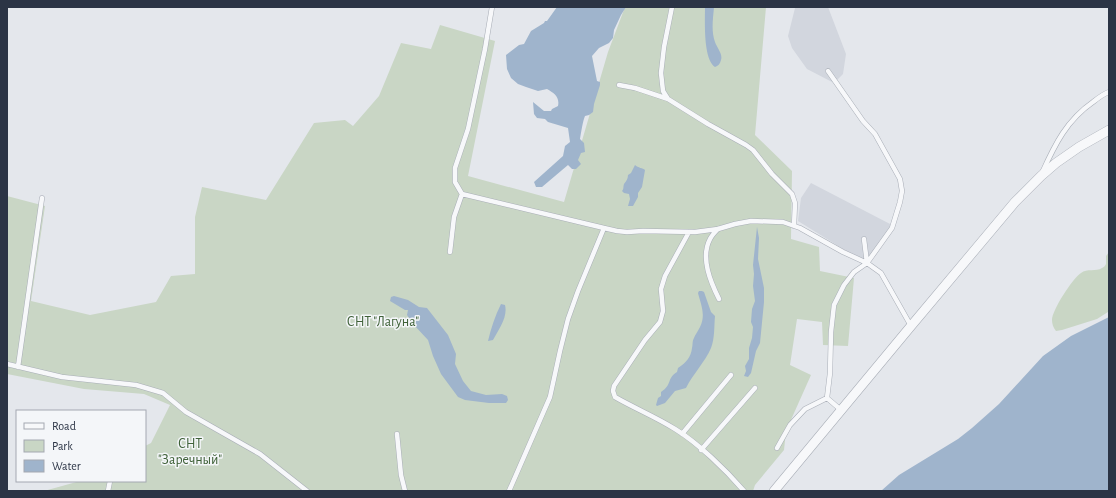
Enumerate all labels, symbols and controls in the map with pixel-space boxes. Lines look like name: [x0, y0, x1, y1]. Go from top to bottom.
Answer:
park label: СНТ "Лагуна": [347, 315, 419, 329]
legend: [16, 410, 146, 482]
text: Road: [52, 420, 76, 432]
park label: СНТ "Заречный": [158, 437, 222, 467]
text: Park: [52, 440, 73, 452]
text: Water: [52, 460, 81, 472]

